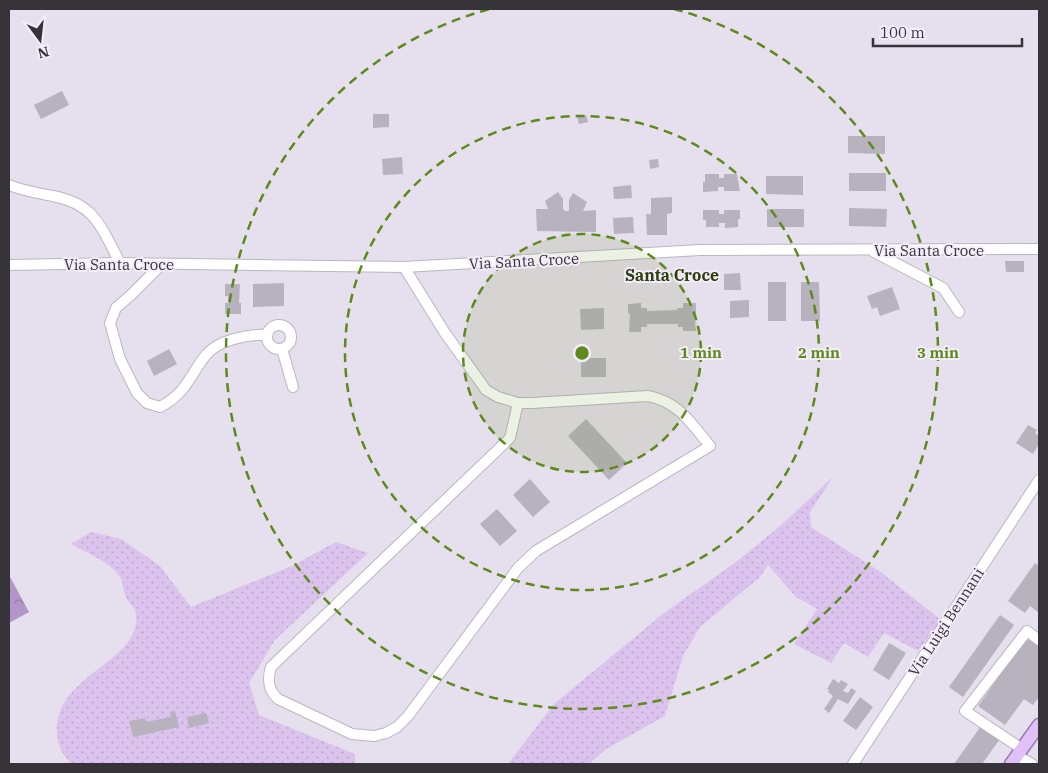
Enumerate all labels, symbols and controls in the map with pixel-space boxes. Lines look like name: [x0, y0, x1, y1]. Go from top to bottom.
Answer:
north arrow: [15, 15, 65, 65]
scale bar: [873, 15, 1022, 47]
text: 100 m: [880, 23, 925, 42]
text: N: [36, 42, 51, 63]
street label: Via Santa Croce: [874, 241, 984, 260]
street label: Via Santa Croce: [469, 249, 579, 273]
street label: Via Santa Croce: [64, 255, 174, 274]
district label: Santa Croce: [625, 265, 719, 285]
text: 1 min: [680, 343, 722, 362]
text: 2 min: [798, 343, 840, 362]
text: 3 min: [917, 343, 959, 362]
centre of rings: [573, 344, 591, 362]
street label: Via Luigi Bennani: [904, 564, 988, 680]

